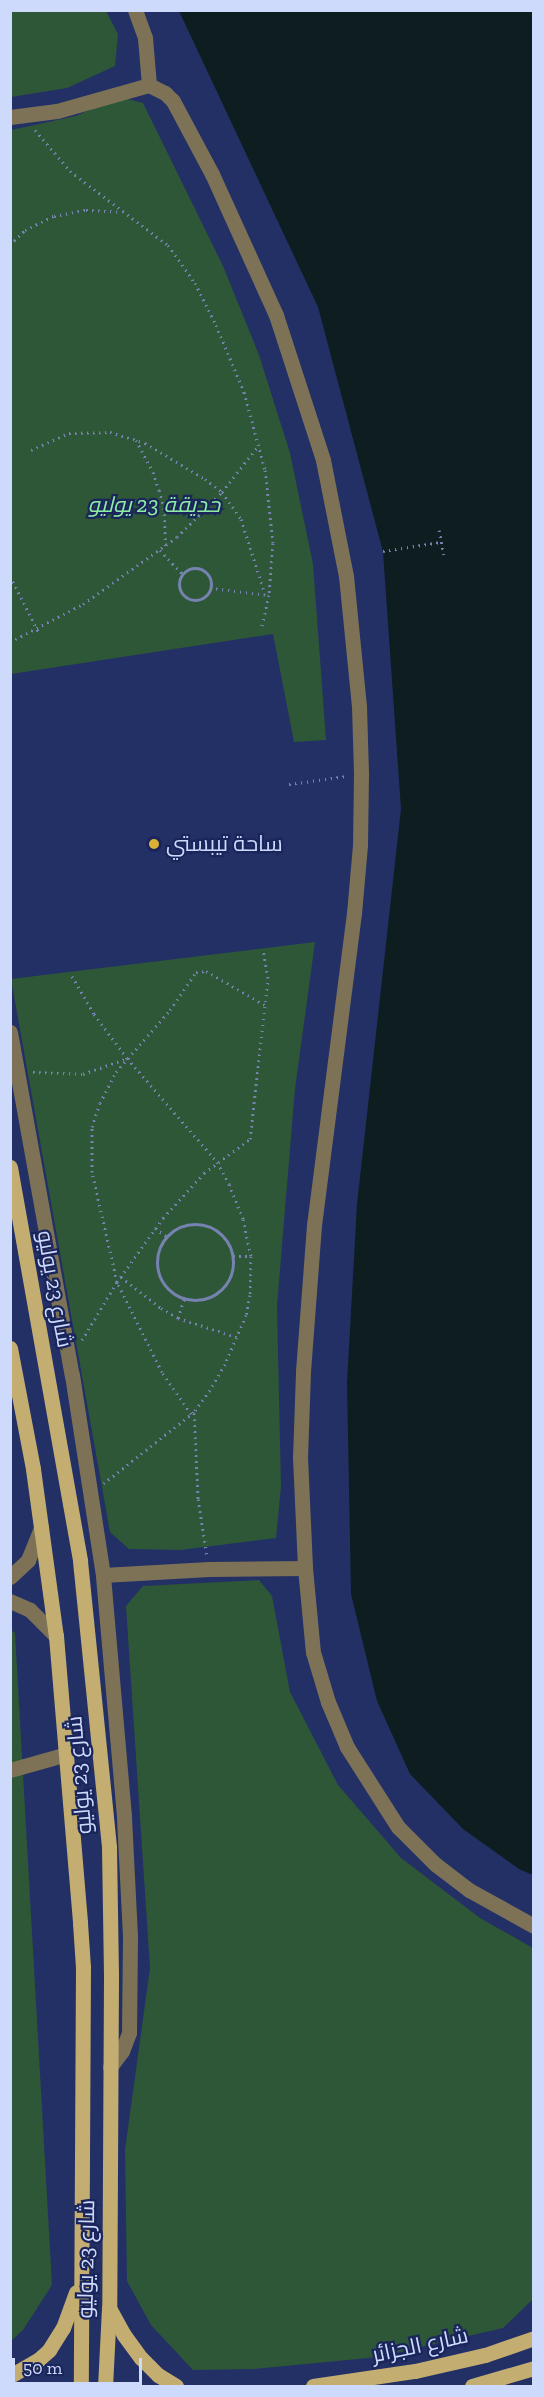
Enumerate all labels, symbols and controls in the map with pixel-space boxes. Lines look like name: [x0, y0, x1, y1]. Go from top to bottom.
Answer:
park label: حديقة 23 يوليو: [88, 492, 220, 518]
place label: ساحة تيبستي: [166, 831, 283, 857]
marker: ساحة تيبستي: [147, 837, 161, 851]
street label: شارع 23 يوليو: [32, 1228, 78, 1350]
street label: شارع 23 يوليو: [61, 1715, 97, 1835]
street label: شارع 23 يوليو: [72, 2200, 100, 2318]
street label: شارع الجزائر: [369, 2322, 471, 2368]
scale bar: [15, 2346, 146, 2384]
text: 50 m: [23, 2357, 62, 2379]

